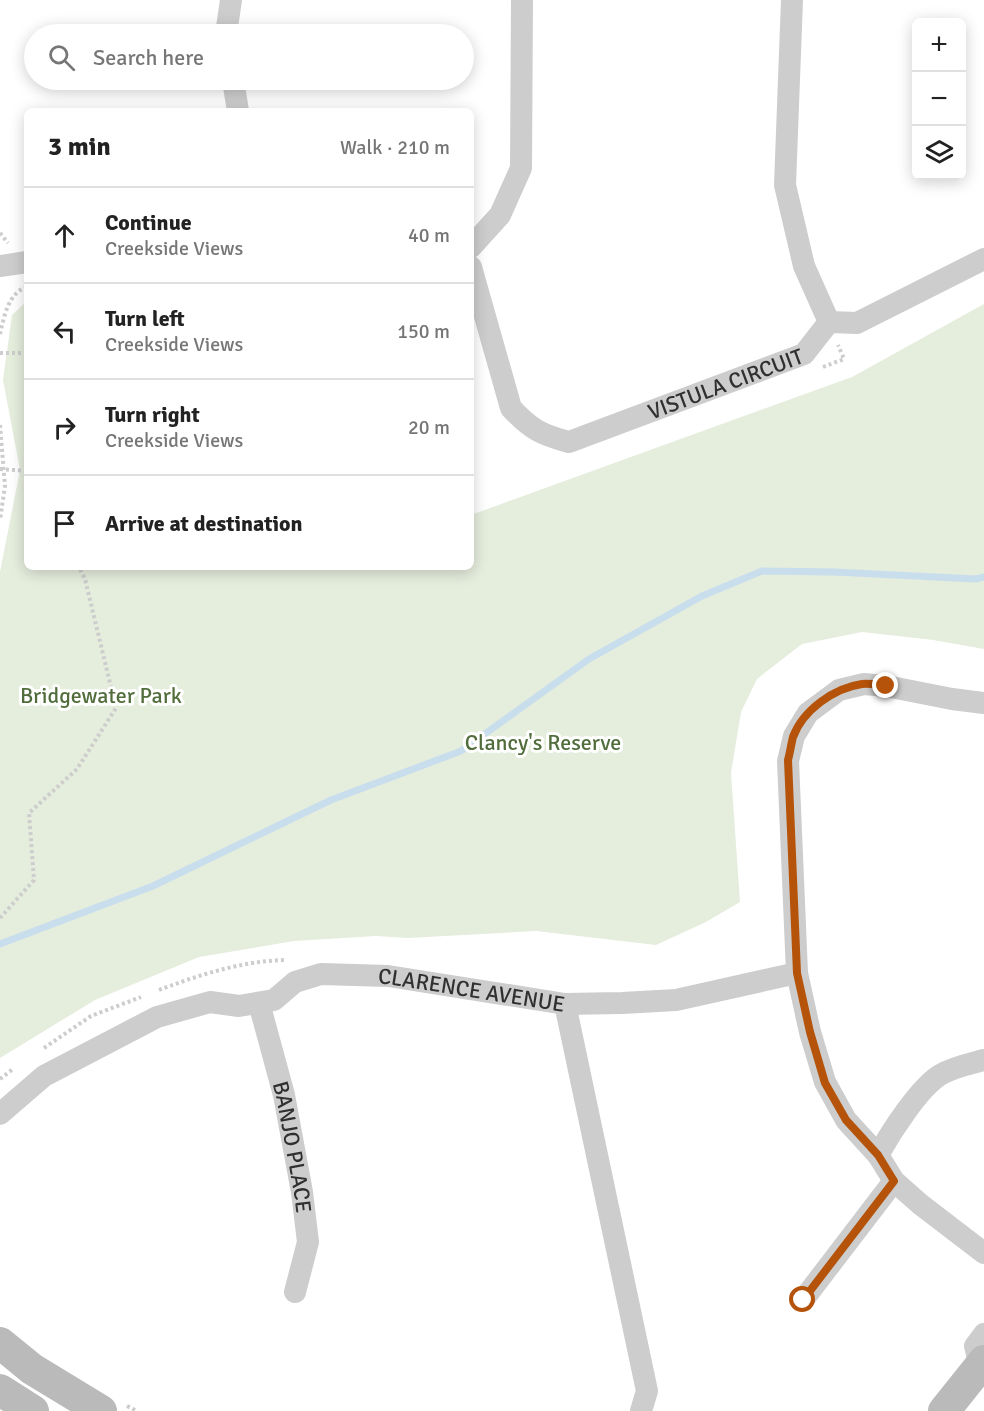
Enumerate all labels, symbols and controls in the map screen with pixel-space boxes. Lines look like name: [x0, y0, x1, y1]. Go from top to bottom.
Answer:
map controls: [912, 18, 966, 180]
button: +: [912, 18, 966, 72]
search box: [24, 24, 474, 90]
icon: search: [45, 41, 78, 74]
text: Search here: [93, 44, 204, 71]
button: −: [912, 72, 966, 126]
button: layers: [912, 126, 966, 180]
text: 3 min: [48, 131, 111, 163]
text: Walk · 210 m: [340, 135, 450, 160]
text: Continue: [105, 209, 192, 236]
icon: ahead: [48, 219, 81, 252]
text: 40 m: [408, 223, 450, 248]
text: Creekside Views: [105, 236, 243, 261]
text: Turn left: [105, 305, 185, 332]
icon: left: [48, 315, 81, 348]
text: 150 m: [397, 319, 450, 344]
text: Creekside Views: [105, 332, 243, 357]
street label: VISTULA CIRCUIT: [644, 343, 807, 425]
text: Turn right: [105, 401, 200, 428]
icon: right: [48, 411, 81, 444]
text: 20 m: [408, 415, 450, 440]
text: Creekside Views: [105, 428, 243, 453]
icon: arrive: [48, 507, 81, 540]
text: Arrive at destination: [105, 510, 302, 537]
route end: [872, 672, 898, 698]
park label: Bridgewater Park: [20, 682, 182, 709]
park label: Clancy's Reserve: [465, 729, 621, 756]
street label: CLARENCE AVENUE: [378, 963, 567, 1018]
street label: BANJO PLACE: [267, 1078, 317, 1214]
route start: [789, 1286, 815, 1312]

